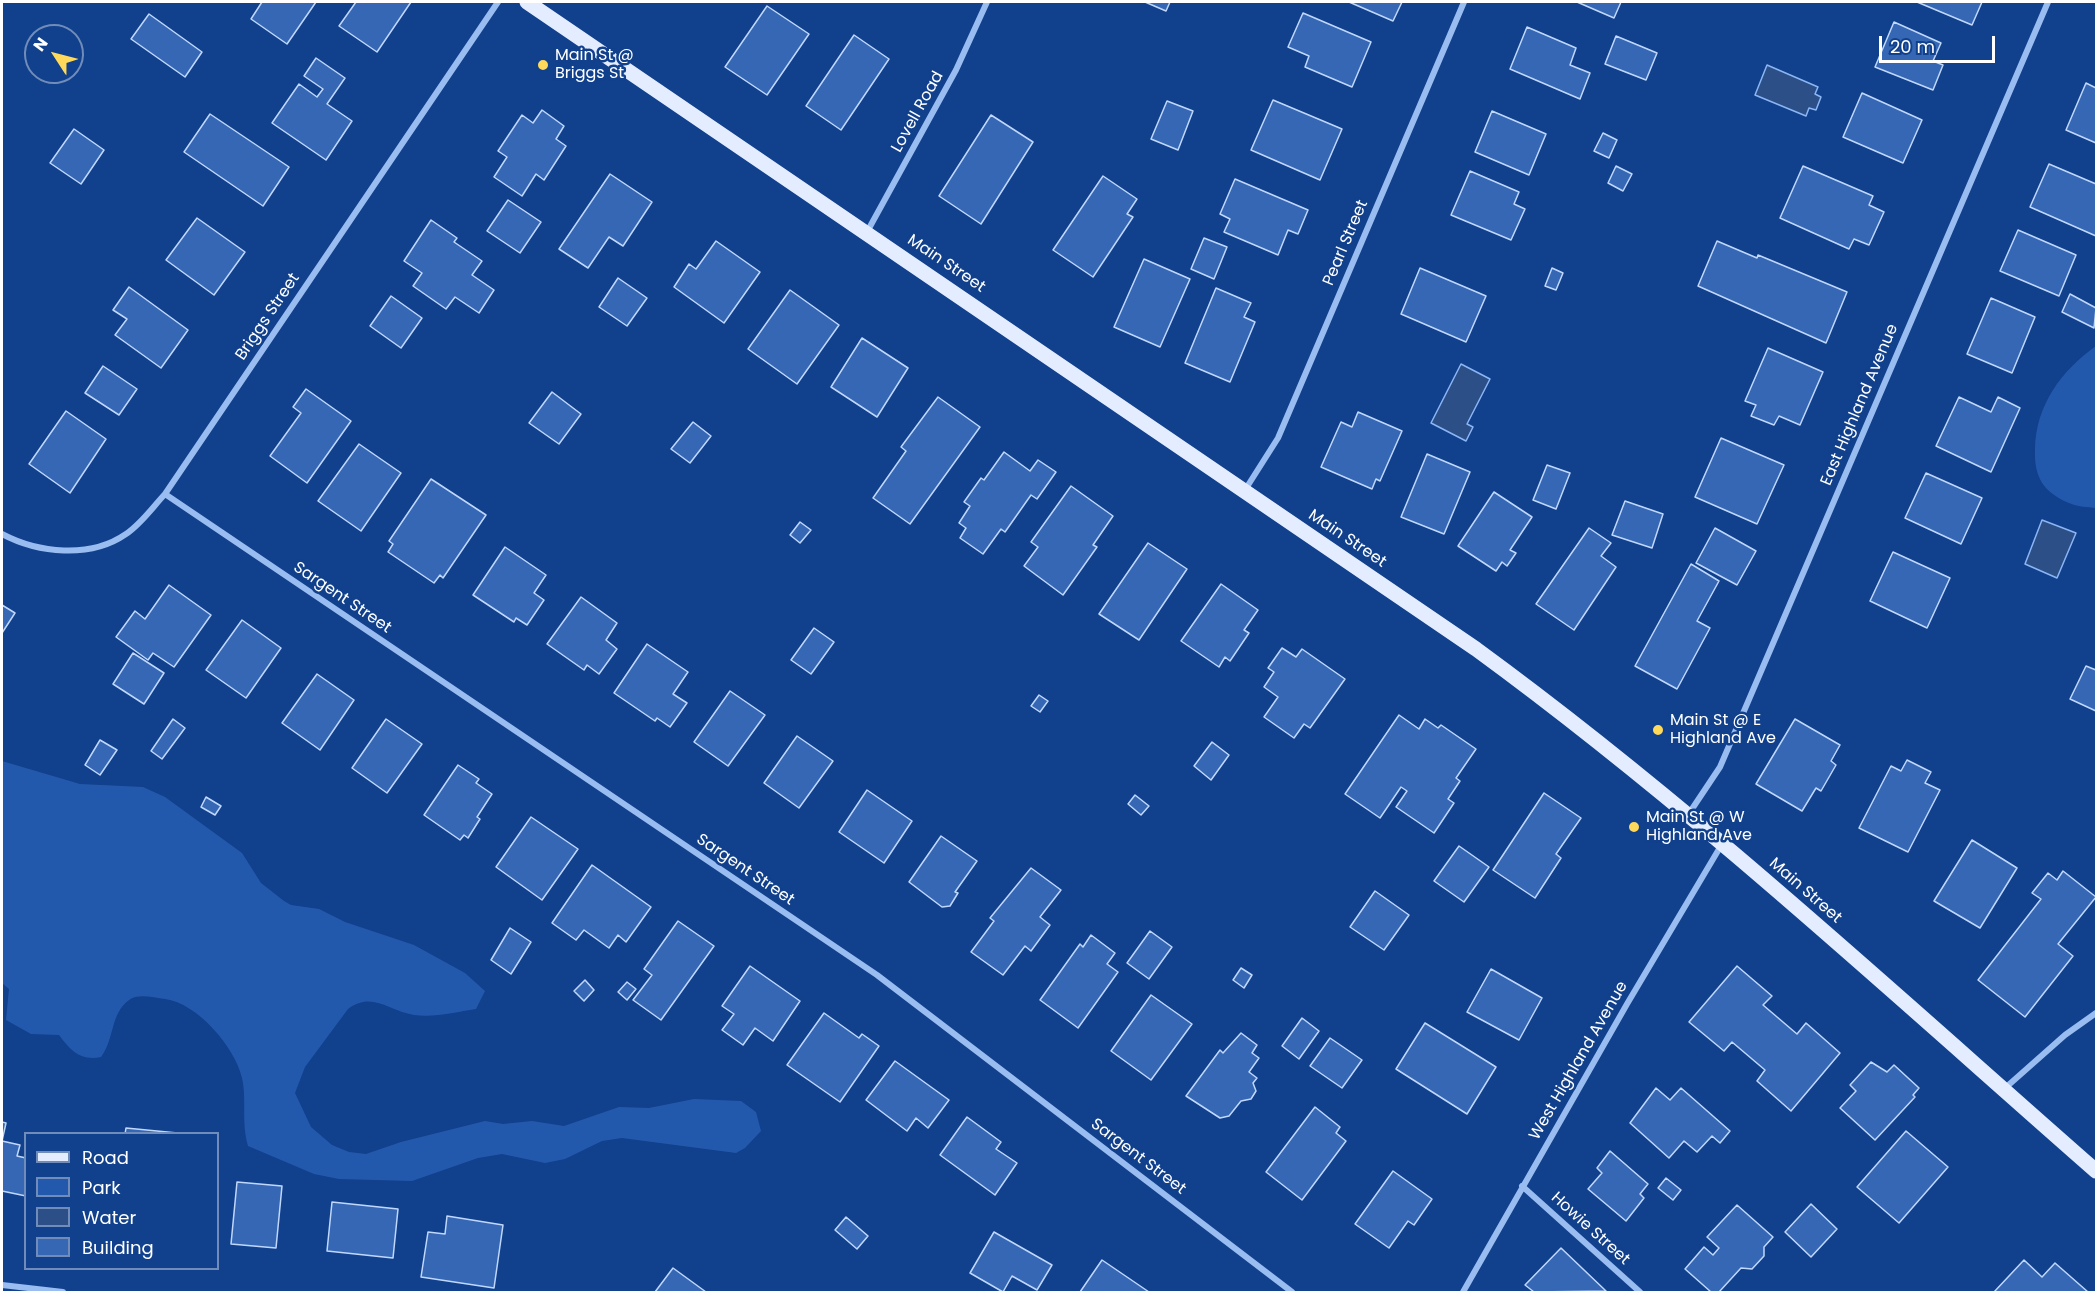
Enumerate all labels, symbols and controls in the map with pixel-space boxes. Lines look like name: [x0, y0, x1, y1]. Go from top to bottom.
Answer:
north arrow: [24, 24, 84, 84]
scale bar: [1882, 24, 1998, 62]
text: N: [28, 33, 53, 56]
text: 20 m: [1890, 34, 1935, 59]
place label: Main St @ Briggs St: [555, 46, 634, 84]
marker: Main St @ Briggs St: [536, 58, 550, 72]
street label: Lovell Road: [888, 68, 948, 156]
street label: Pearl Street: [1319, 197, 1373, 289]
street label: Main Street: [903, 231, 989, 297]
street label: Briggs Street: [232, 270, 304, 364]
street label: East Highland Avenue: [1817, 321, 1903, 489]
street label: Main Street: [1304, 506, 1390, 572]
street label: Sargent Street: [289, 558, 395, 638]
place label: Main St @ E Highland Ave: [1670, 711, 1776, 749]
marker: Main St @ E Highland Ave: [1651, 723, 1665, 737]
place label: Main St @ W Highland Ave: [1646, 808, 1752, 846]
marker: Main St @ W Highland Ave: [1627, 820, 1641, 834]
street label: Sargent Street: [692, 830, 798, 910]
street label: Main Street: [1765, 854, 1845, 928]
street label: West Highland Avenue: [1526, 978, 1632, 1144]
street label: Sargent Street: [1087, 1115, 1189, 1199]
legend: [24, 1132, 219, 1270]
text: Road: [82, 1145, 129, 1170]
text: Park: [82, 1175, 121, 1200]
street label: Howie Street: [1547, 1189, 1633, 1269]
text: Water: [82, 1205, 136, 1230]
text: Building: [82, 1235, 154, 1260]

